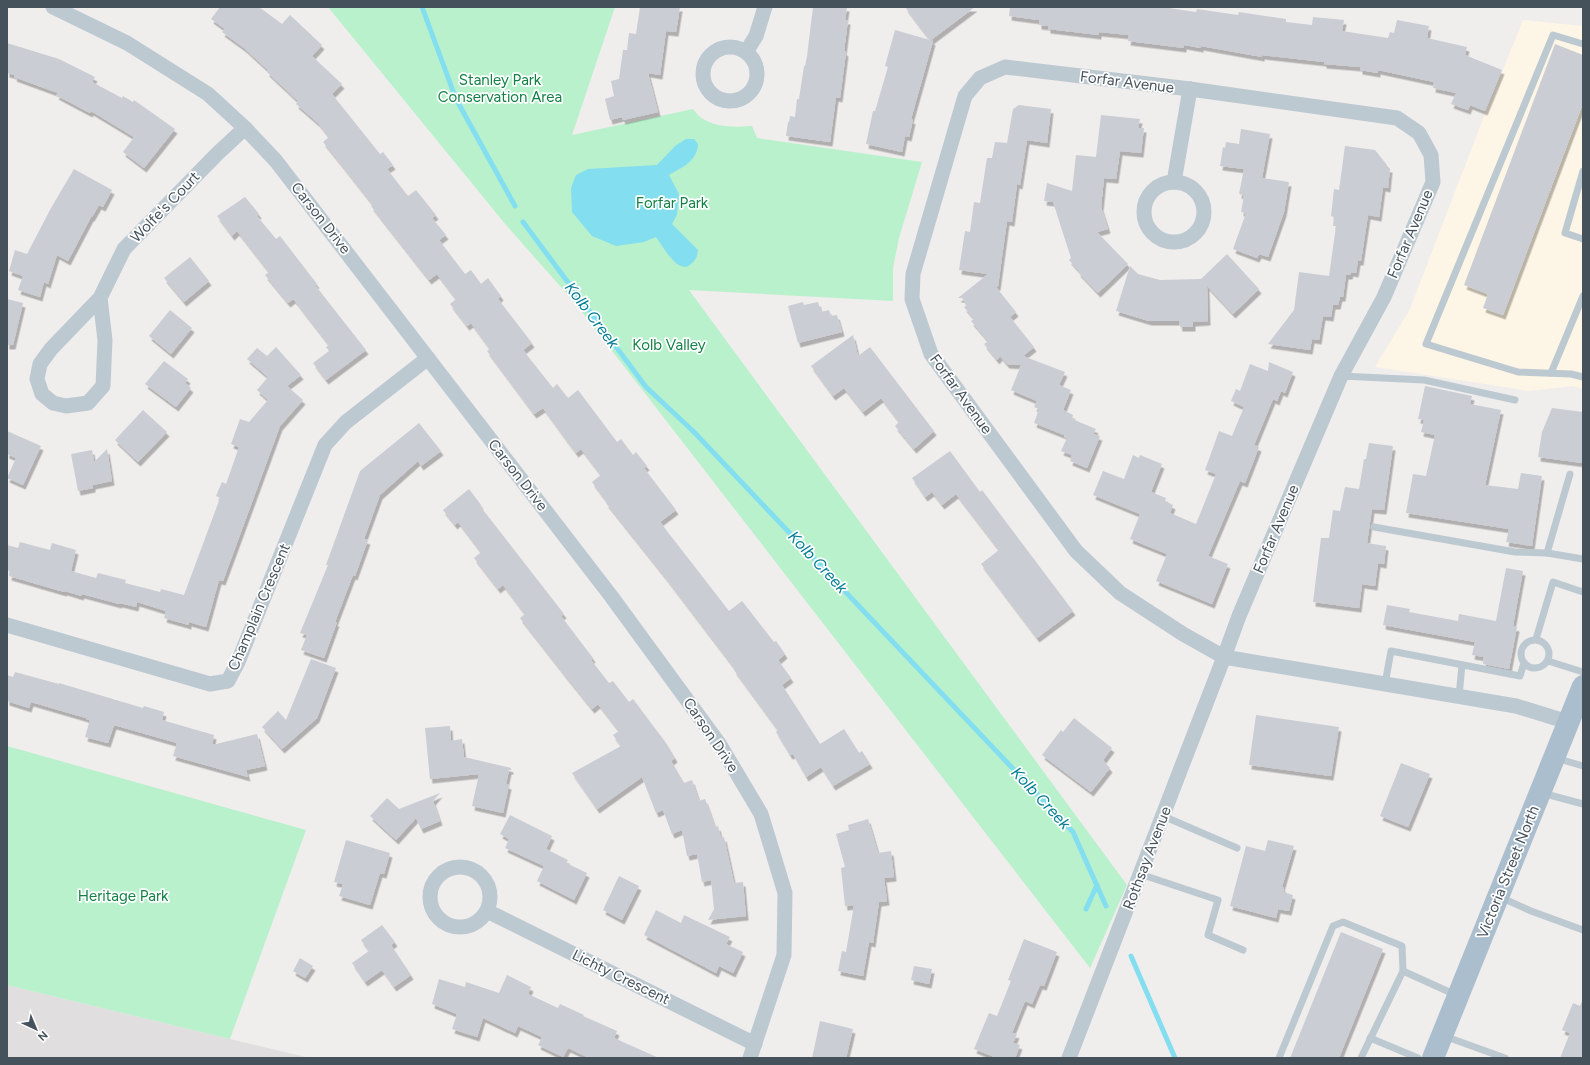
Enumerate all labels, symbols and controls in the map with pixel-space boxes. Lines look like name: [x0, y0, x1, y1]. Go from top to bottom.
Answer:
street label: Forfar Avenue: [1079, 67, 1175, 97]
park label: Stanley Park Conservation Area: [438, 71, 562, 106]
street label: Wolfe's Court: [127, 168, 204, 246]
street label: Carson Drive: [287, 179, 355, 257]
street label: Forfar Avenue: [1383, 187, 1437, 281]
park label: Forfar Park: [636, 194, 709, 212]
water label: Kolb Creek: [561, 278, 624, 353]
park label: Kolb Valley: [632, 336, 706, 354]
street label: Forfar Avenue: [926, 350, 996, 438]
street label: Carson Drive: [484, 436, 552, 514]
street label: Forfar Avenue: [1249, 482, 1303, 576]
water label: Kolb Creek: [784, 527, 852, 598]
street label: Champlain Crescent: [224, 540, 294, 673]
street label: Carson Drive: [679, 694, 743, 776]
water label: Kolb Creek: [1007, 763, 1075, 834]
street label: Victoria Street North: [1473, 803, 1543, 941]
street label: Rothsay Avenue: [1119, 804, 1175, 912]
park label: Heritage Park: [78, 887, 169, 905]
street label: Lichty Crescent: [569, 946, 673, 1009]
north arrow: [16, 1009, 56, 1049]
text: N: [35, 1028, 50, 1043]

